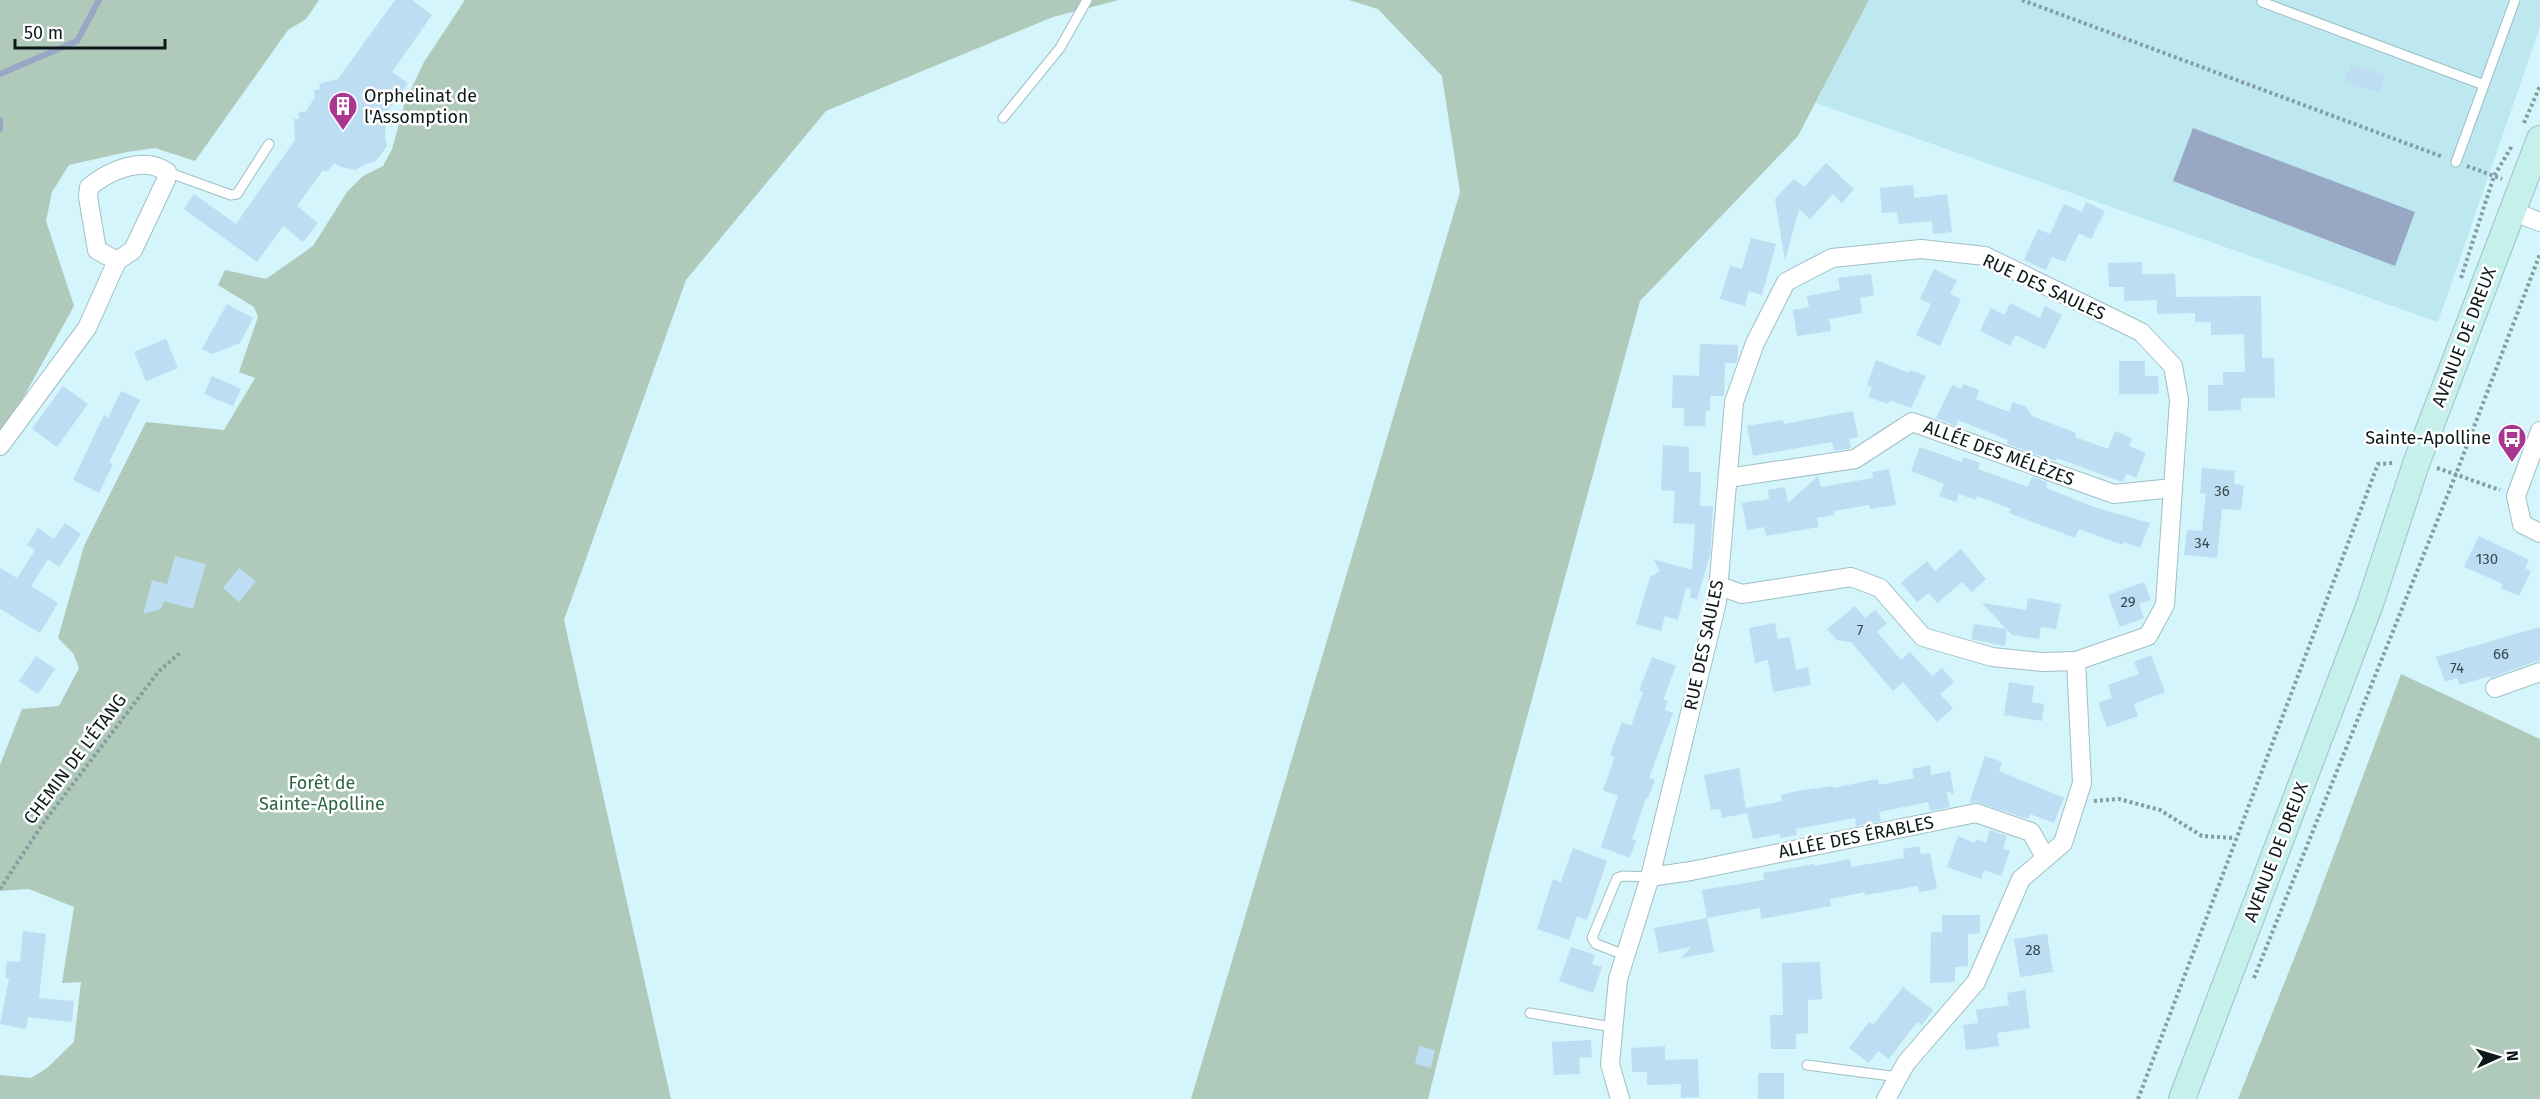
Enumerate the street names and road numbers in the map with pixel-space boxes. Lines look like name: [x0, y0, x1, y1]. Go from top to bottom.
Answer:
street label: RUE DES SAULES: [1979, 249, 2109, 325]
street label: AVENUE DE DREUX: [2427, 264, 2501, 410]
street label: ALLÉE DES MÉLÈZES: [1921, 415, 2078, 491]
street label: RUE DES SAULES: [1679, 578, 1729, 712]
street label: CHEMIN DE L'ÉTANG: [18, 689, 131, 828]
street label: AVENUE DE DREUX: [2239, 779, 2313, 925]
street label: ALLÉE DES ÉRABLES: [1776, 810, 1936, 863]

